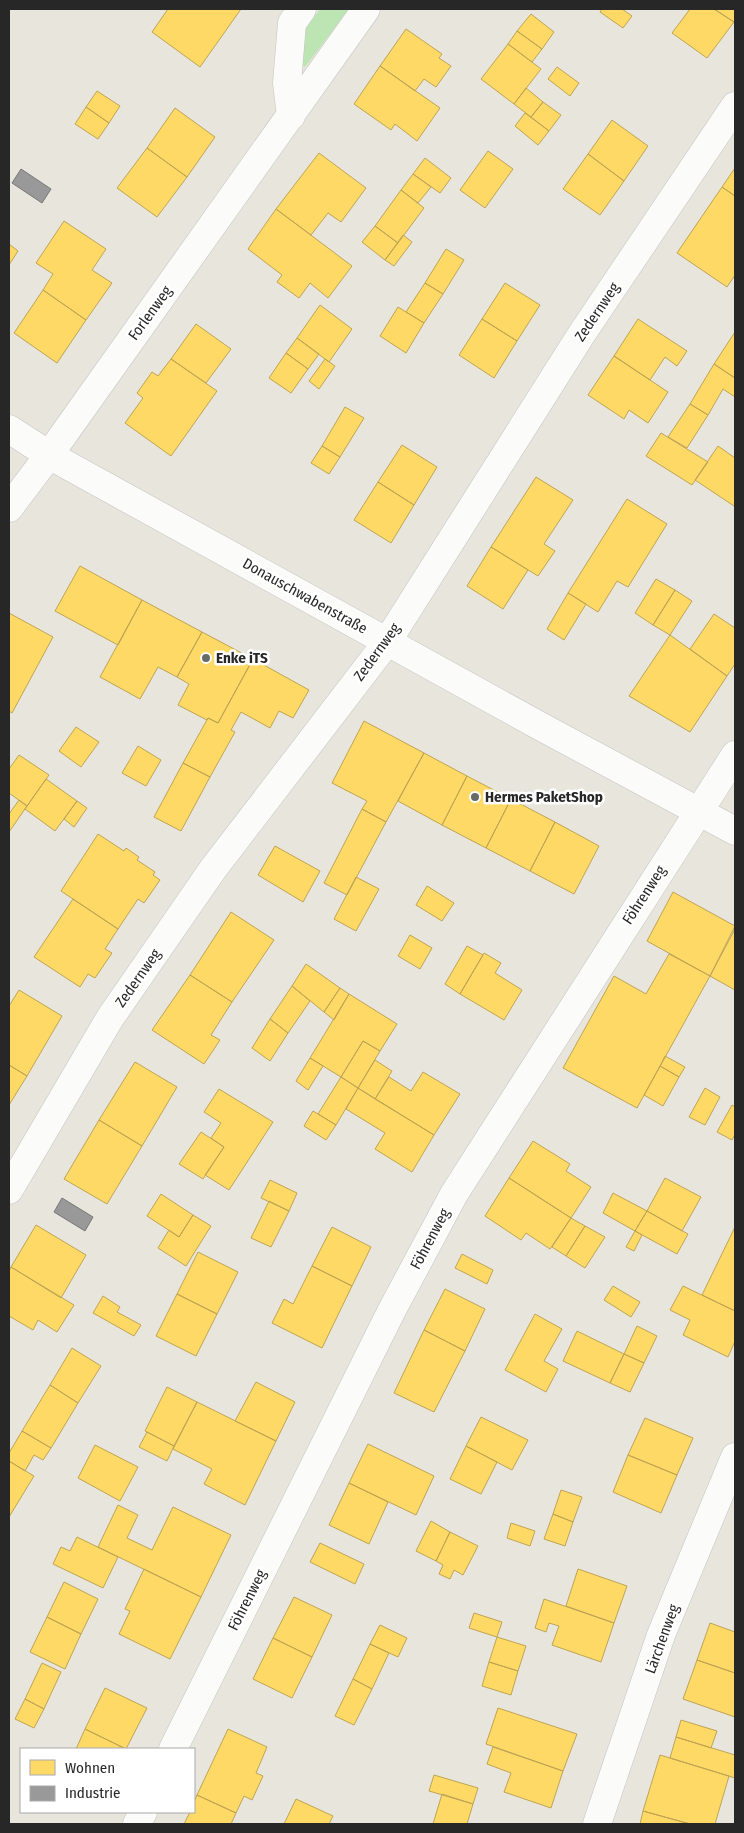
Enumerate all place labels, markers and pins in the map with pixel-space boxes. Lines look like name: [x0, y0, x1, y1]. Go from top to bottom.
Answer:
place label: Enke iTS: [216, 649, 268, 667]
marker: Enke iTS: [200, 652, 212, 664]
place label: Hermes PaketShop: [485, 788, 603, 806]
marker: Hermes PaketShop: [469, 791, 481, 803]

